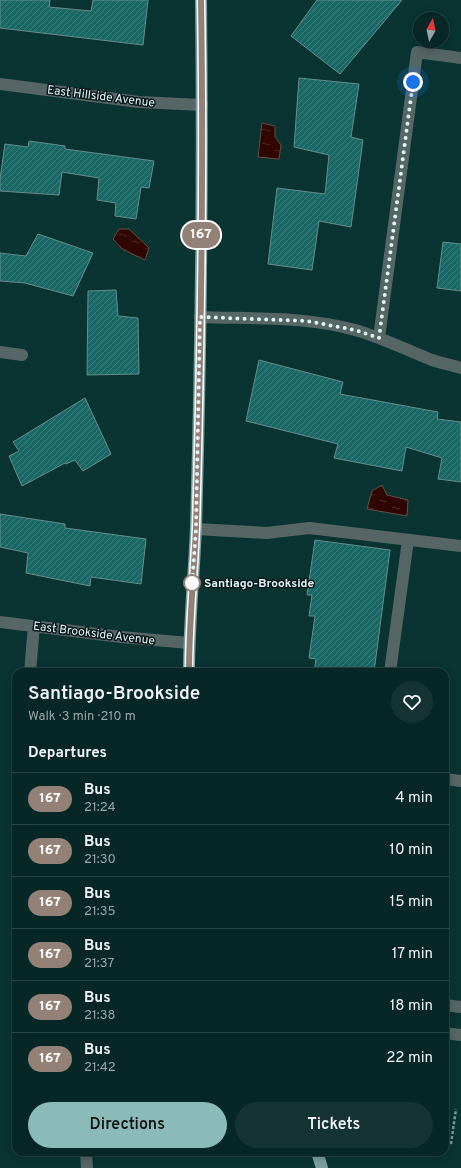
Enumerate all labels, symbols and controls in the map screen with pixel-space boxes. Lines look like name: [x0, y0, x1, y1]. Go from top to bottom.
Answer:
north arrow: [413, 12, 449, 48]
map controls: [413, 12, 449, 48]
your location: [403, 72, 423, 92]
street label: East Hillside Avenue: [46, 82, 156, 112]
line badge: 167: [178, 222, 224, 248]
text: 167: [190, 226, 212, 243]
marker: Santiago-Brookside: [183, 574, 201, 592]
place label: Santiago-Brookside: [204, 576, 315, 592]
street label: East Brookside Avenue: [32, 619, 156, 649]
button: heart: [391, 681, 433, 723]
text: Santiago-Brookside: [28, 682, 200, 706]
text: Walk · 3 min · 210 m: [28, 709, 136, 725]
text: Departures: [28, 744, 107, 763]
text: Bus: [84, 781, 111, 800]
text: 4 min: [395, 789, 433, 808]
text: 167: [39, 790, 61, 807]
text: 21:24: [84, 800, 116, 816]
text: Bus: [84, 833, 111, 852]
text: 10 min: [389, 841, 433, 860]
text: 167: [39, 842, 61, 859]
text: 21:30: [84, 852, 116, 868]
text: Bus: [84, 885, 111, 904]
text: 15 min: [390, 893, 433, 912]
text: 167: [39, 894, 61, 911]
text: 21:35: [84, 904, 116, 920]
text: Bus: [84, 937, 111, 956]
text: 17 min: [392, 945, 433, 964]
text: 167: [39, 946, 61, 963]
text: 21:37: [84, 956, 114, 972]
text: Bus: [84, 989, 111, 1008]
text: 18 min: [390, 997, 433, 1016]
text: 167: [39, 998, 61, 1015]
text: 21:38: [84, 1008, 116, 1024]
text: Bus: [84, 1041, 111, 1060]
text: 22 min: [386, 1049, 433, 1068]
text: 167: [39, 1050, 61, 1067]
text: 21:42: [84, 1060, 116, 1076]
button: Directions: [28, 1102, 227, 1148]
button: Tickets: [235, 1102, 433, 1148]

